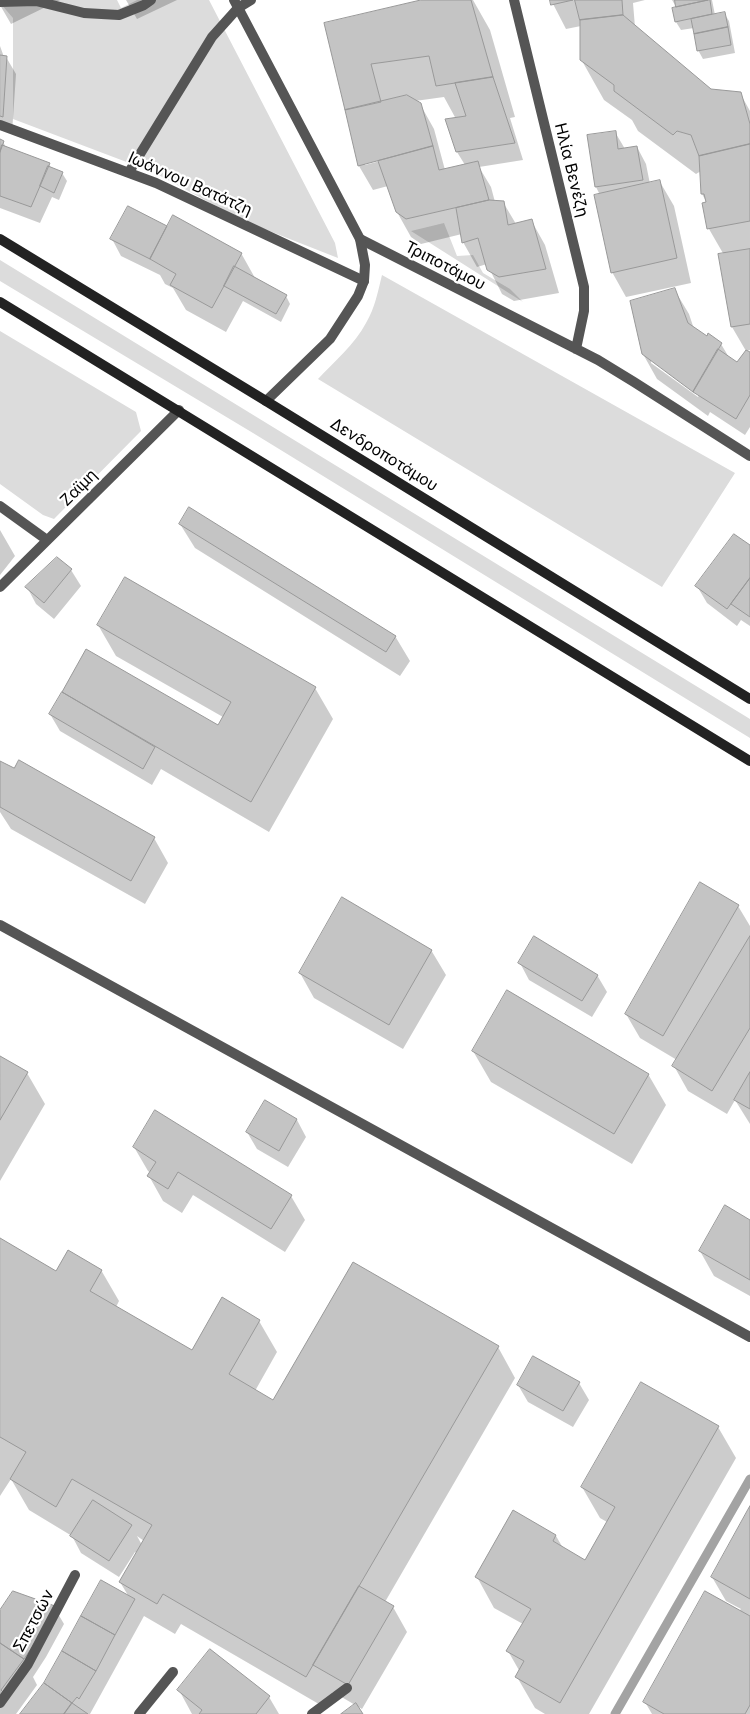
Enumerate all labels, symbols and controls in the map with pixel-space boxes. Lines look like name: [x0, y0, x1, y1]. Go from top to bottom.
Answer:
street label: Ηλία Βενέζη: [550, 121, 592, 219]
street label: Ιωάννου Βατάτζη: [125, 148, 255, 220]
street label: Τριποτάμου: [402, 238, 488, 294]
street label: Δενδροποτάμου: [327, 414, 441, 496]
street label: Ζαϊμη: [57, 466, 101, 510]
street label: Σπετσών: [10, 1586, 58, 1656]

